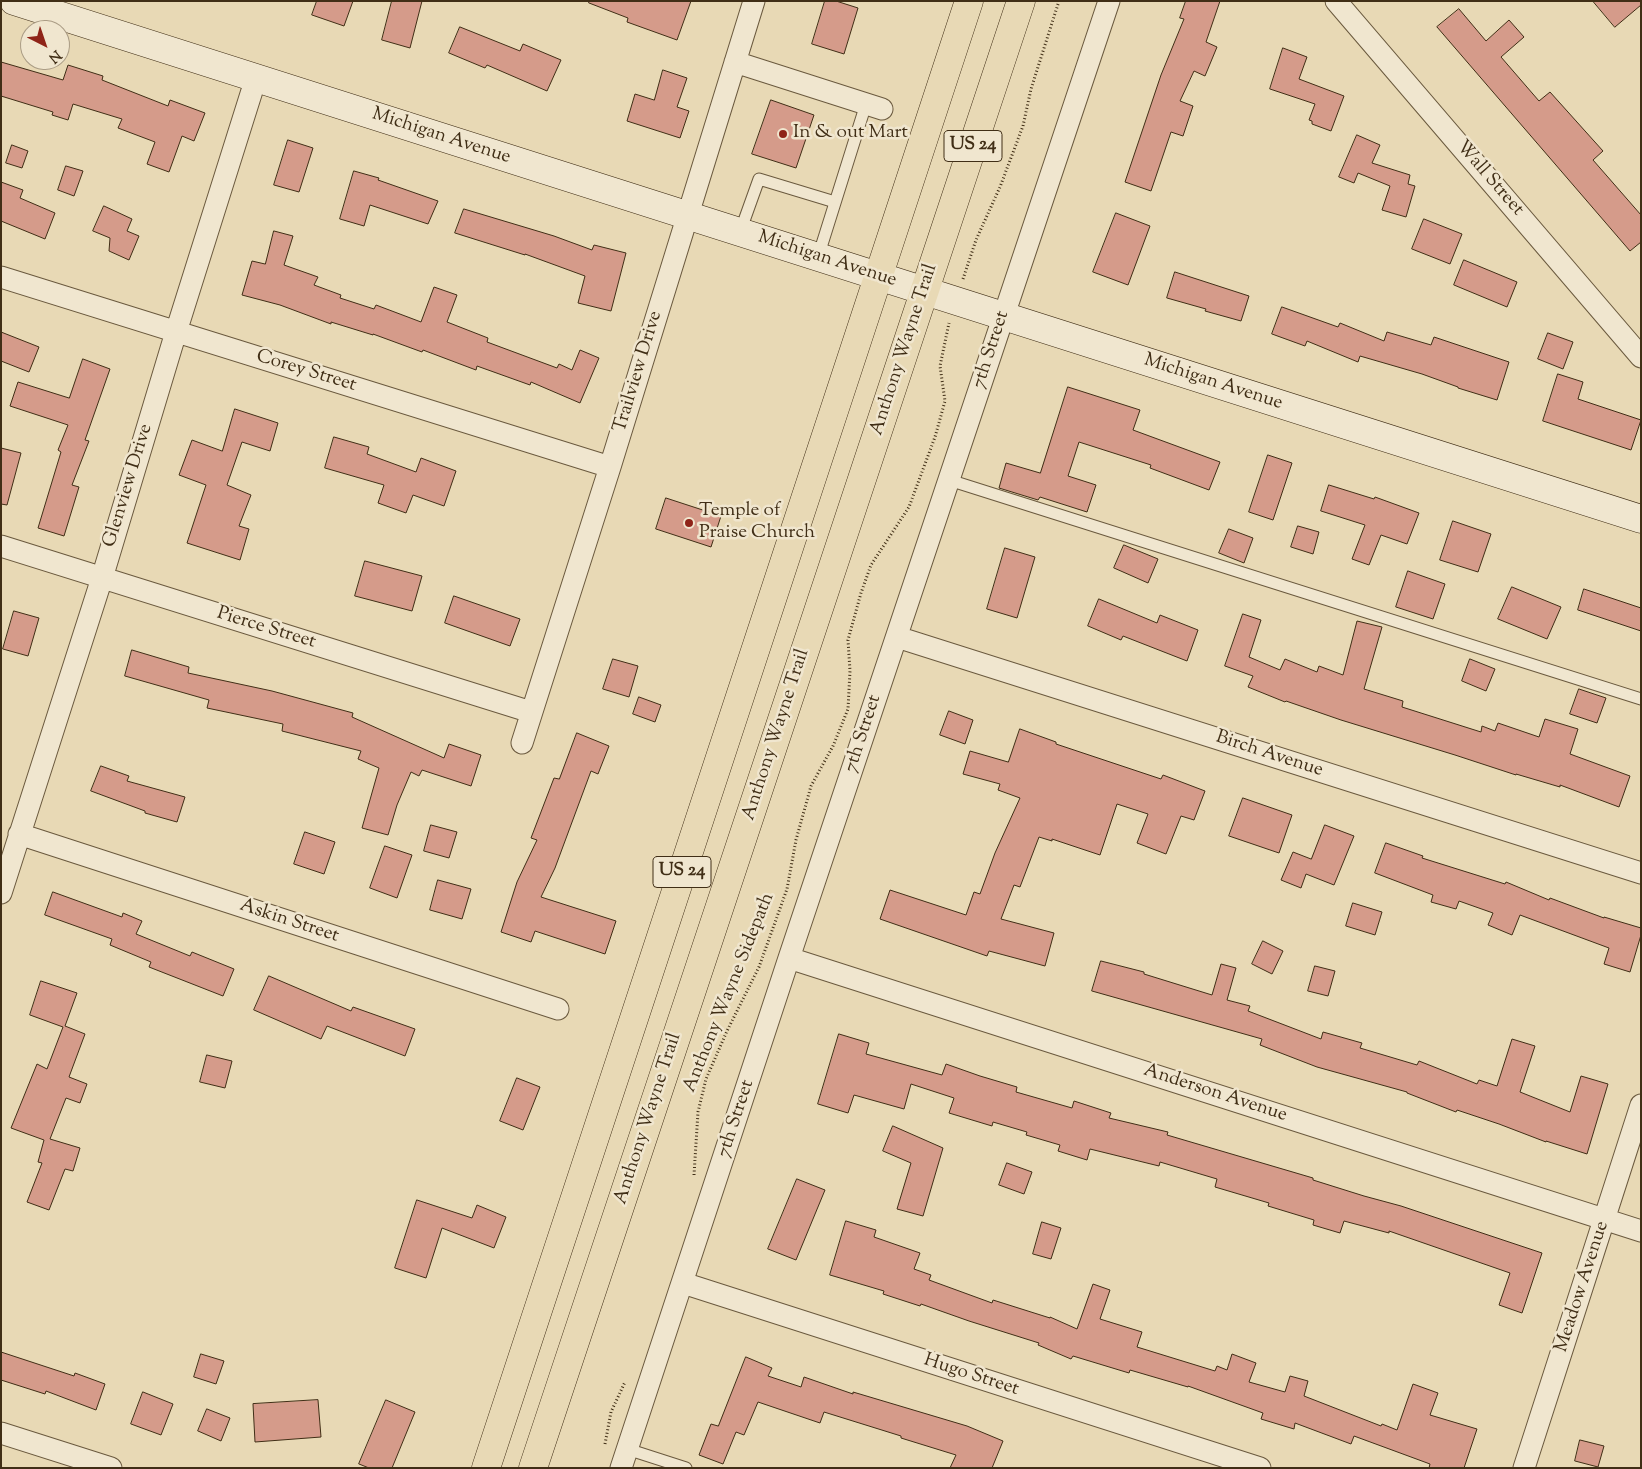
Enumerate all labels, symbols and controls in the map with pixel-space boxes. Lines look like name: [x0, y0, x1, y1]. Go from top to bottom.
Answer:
north arrow: [20, 20, 70, 70]
text: N: [43, 44, 65, 67]
street label: Michigan Avenue: [369, 104, 513, 170]
place label: In & out Mart: [793, 123, 908, 145]
marker: In & out Mart: [777, 128, 789, 140]
road number: US 24: [944, 130, 1002, 162]
street label: Wall Street: [1450, 137, 1528, 221]
street label: Michigan Avenue: [755, 227, 899, 293]
street label: Anthony Wayne Trail: [867, 262, 943, 438]
street label: Trailview Drive: [610, 308, 668, 436]
street label: 7th Street: [969, 308, 1015, 392]
street label: Corey Street: [253, 346, 359, 398]
street label: Michigan Avenue: [1141, 350, 1285, 416]
street label: Glenview Drive: [99, 421, 159, 551]
place label: Temple of Praise Church: [699, 501, 815, 545]
marker: Temple of Praise Church: [683, 517, 695, 529]
street label: Pierce Street: [214, 603, 318, 655]
street label: Anthony Wayne Trail: [739, 647, 815, 823]
street label: 7th Street: [841, 692, 887, 776]
street label: Birch Avenue: [1212, 727, 1326, 783]
road number: US 24: [653, 856, 711, 888]
street label: Anthony Wayne Sidepath: [680, 890, 780, 1096]
street label: Askin Street: [237, 895, 341, 949]
street label: Anthony Wayne Trail: [611, 1031, 687, 1207]
street label: Anderson Avenue: [1140, 1060, 1290, 1128]
street label: 7th Street: [714, 1077, 760, 1161]
street label: Meadow Avenue: [1551, 1218, 1615, 1356]
street label: Hugo Street: [921, 1350, 1021, 1402]

